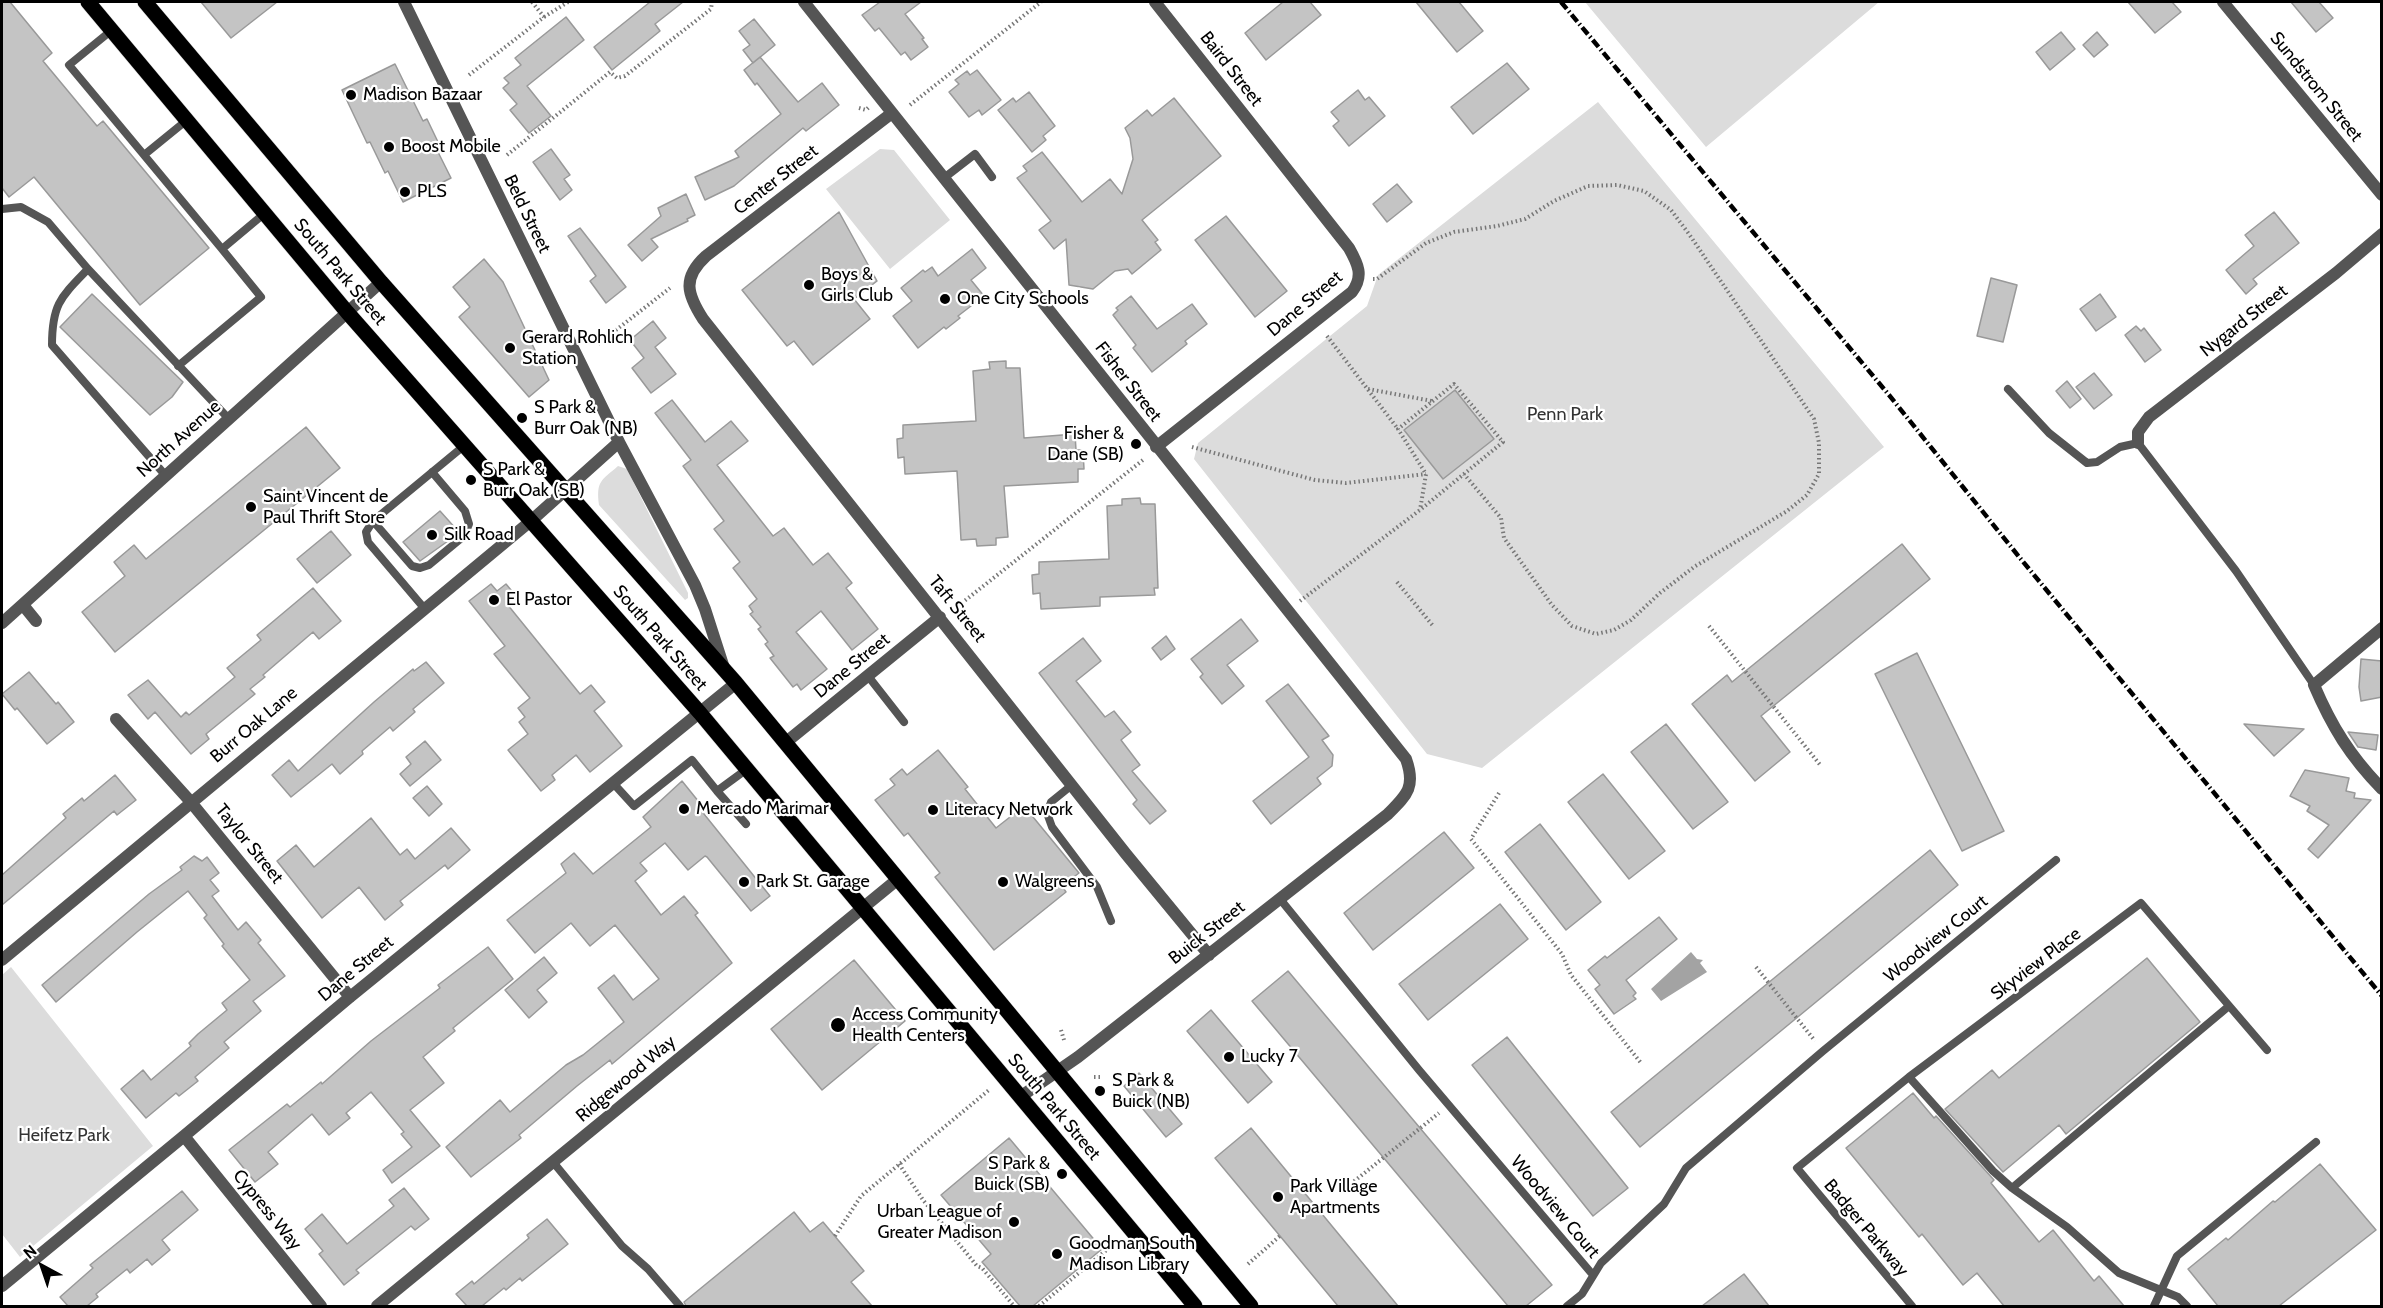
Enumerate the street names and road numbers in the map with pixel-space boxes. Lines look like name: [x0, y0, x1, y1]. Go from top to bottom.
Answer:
street label: Baird Street: [1195, 27, 1267, 111]
street label: Sundstrom Street: [2265, 28, 2367, 146]
street label: Center Street: [729, 140, 823, 220]
street label: Beld Street: [499, 171, 555, 257]
street label: South Park Street: [289, 214, 391, 330]
street label: Dane Street: [1263, 266, 1347, 342]
street label: Nygard Street: [2196, 280, 2292, 362]
street label: Fisher Street: [1090, 338, 1166, 426]
street label: North Avenue: [133, 396, 225, 482]
street label: Taft Street: [924, 571, 990, 647]
street label: South Park Street: [608, 581, 712, 695]
street label: Dane Street: [810, 629, 894, 703]
street label: Burr Oak Lane: [206, 682, 302, 768]
street label: Taylor Street: [210, 800, 288, 888]
street label: Woodview Court: [1880, 891, 1992, 987]
street label: Buick Street: [1165, 897, 1249, 969]
street label: Skyview Place: [1987, 923, 2085, 1005]
street label: Dane Street: [314, 931, 398, 1007]
street label: Ridgewood Way: [572, 1031, 680, 1127]
street label: South Park Street: [1003, 1049, 1105, 1165]
street label: Woodview Court: [1506, 1151, 1604, 1263]
street label: Cypress Way: [228, 1165, 306, 1255]
street label: Badger Parkway: [1819, 1175, 1913, 1281]

